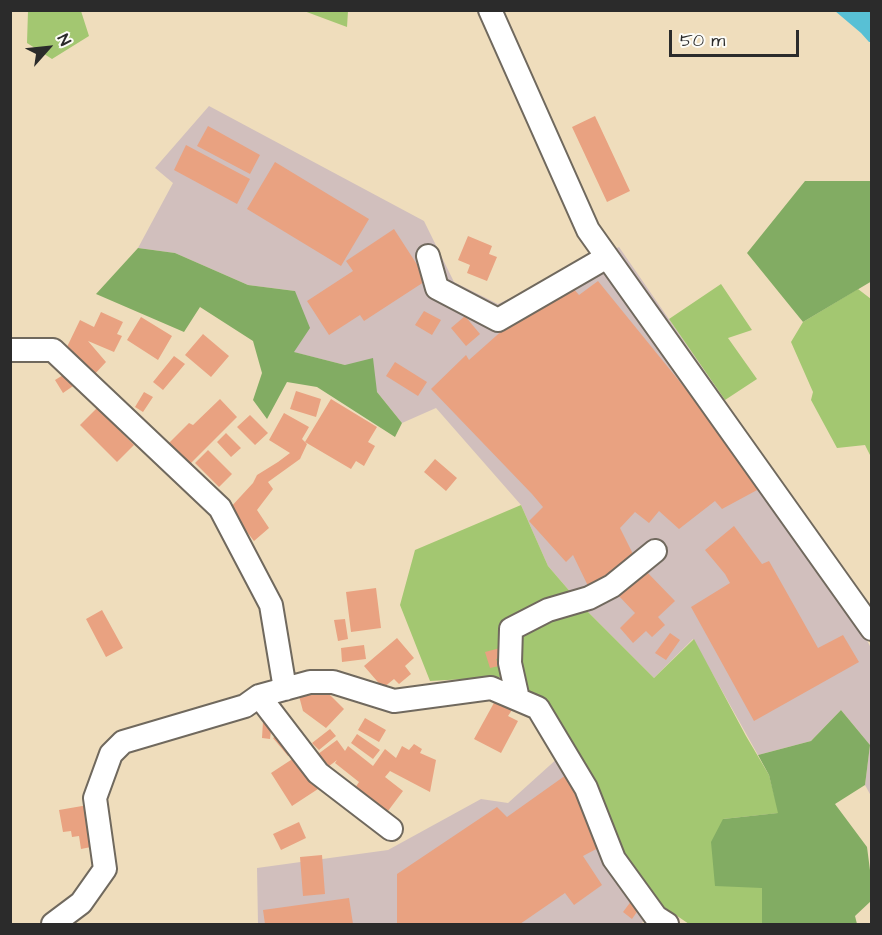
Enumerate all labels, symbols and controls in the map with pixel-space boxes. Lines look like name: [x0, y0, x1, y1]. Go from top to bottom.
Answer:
north arrow: [18, 18, 78, 78]
scale bar: [672, 18, 802, 56]
text: 50 m: [680, 28, 725, 53]
text: N: [52, 30, 76, 49]

